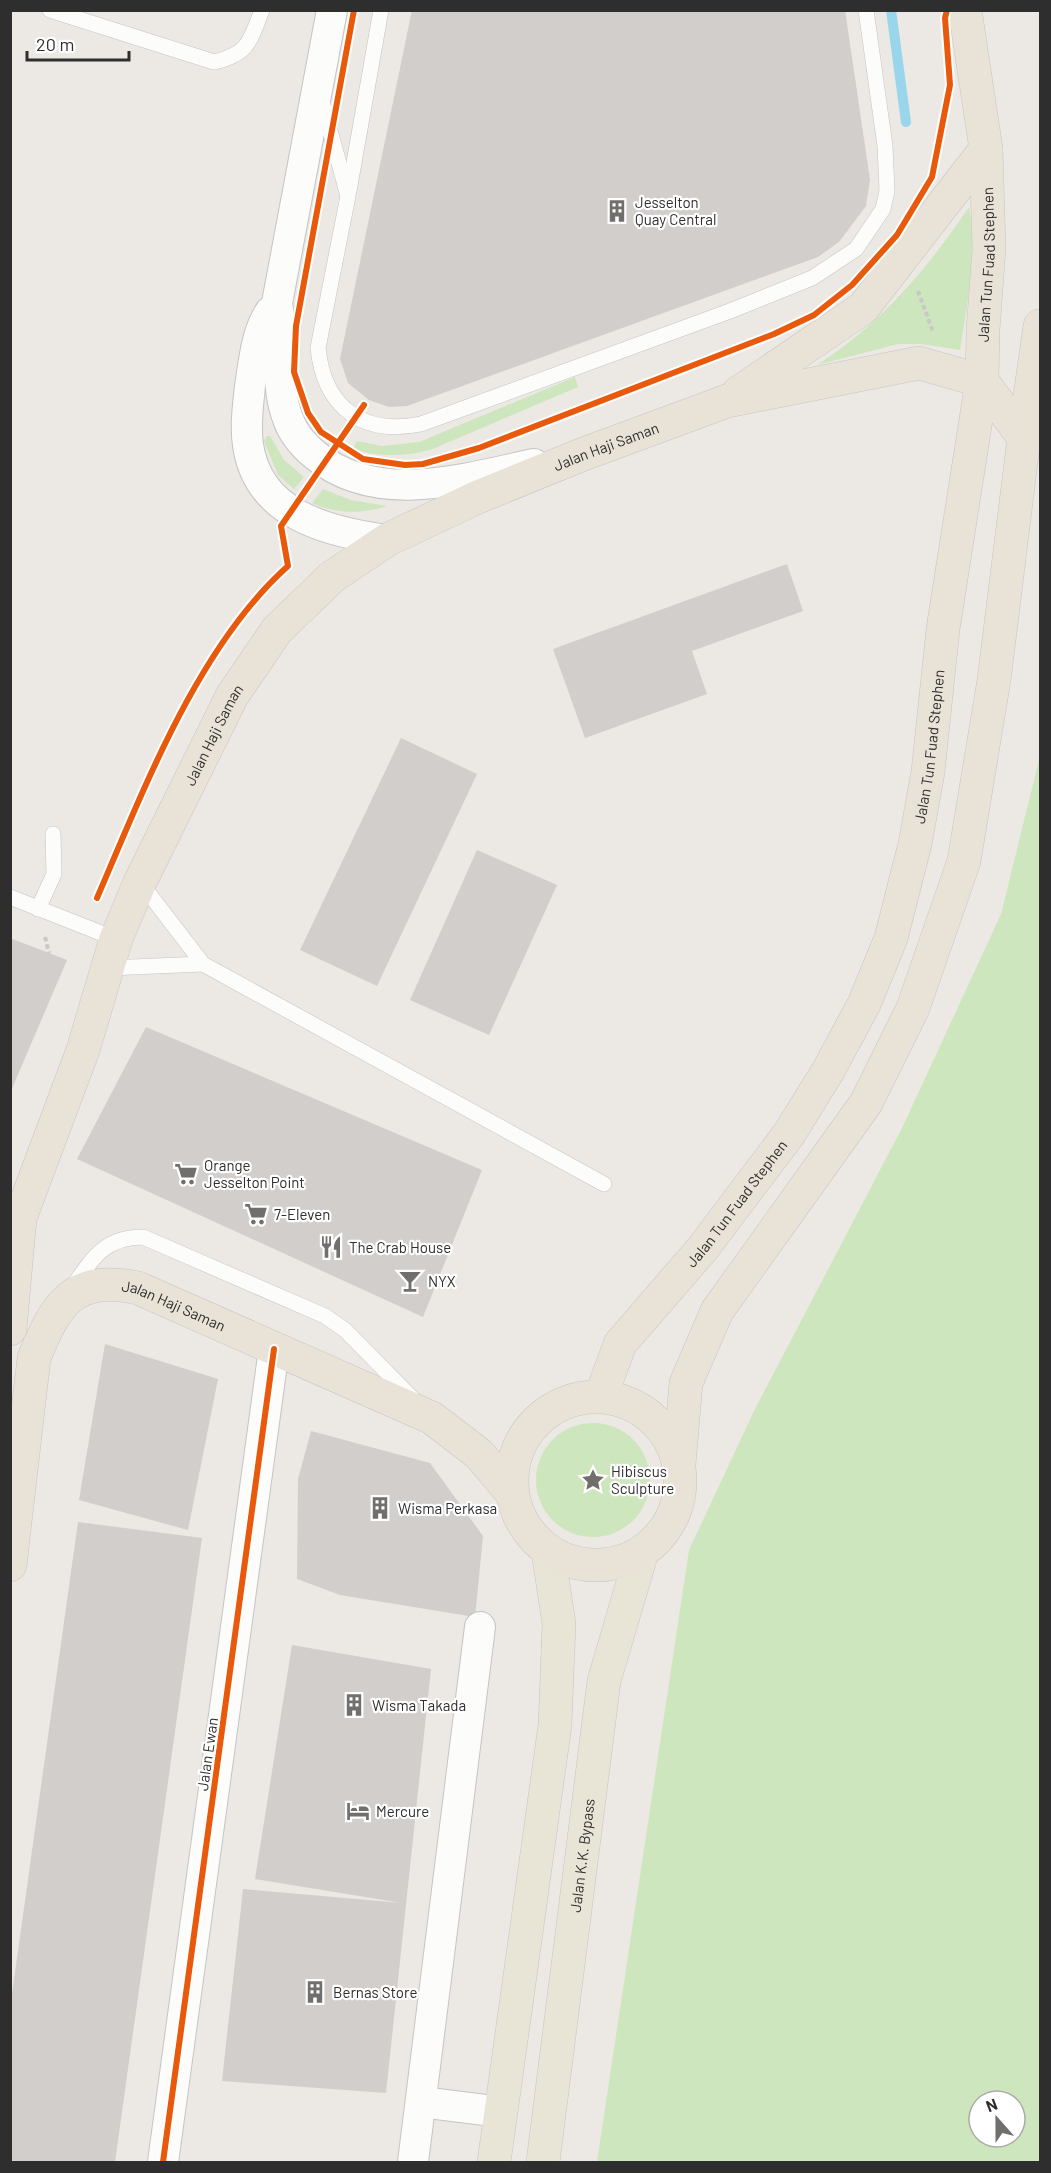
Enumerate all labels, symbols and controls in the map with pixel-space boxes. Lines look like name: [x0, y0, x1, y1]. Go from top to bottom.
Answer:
scale bar: [27, 24, 129, 62]
text: 20 m: [36, 33, 74, 55]
street label: Jalan Tun Fuad Stephen: [974, 187, 998, 342]
place label: Jesselton Quay Central: [635, 193, 716, 228]
building icon: Jesselton Quay Central: [604, 198, 630, 224]
street label: Jalan Haji Saman: [551, 418, 661, 474]
street label: Jalan Tun Fuad Stephen: [910, 669, 948, 825]
street label: Jalan Haji Saman: [180, 681, 247, 788]
street label: Jalan Tun Fuad Stephen: [682, 1136, 790, 1270]
place label: Orange Jesselton Point: [204, 1156, 305, 1191]
supermarket icon: Orange Jesselton Point: [173, 1161, 199, 1187]
supermarket icon: 7-Eleven: [243, 1201, 269, 1227]
place label: 7-Eleven: [274, 1205, 330, 1223]
restaurant icon: The Crab House: [318, 1234, 344, 1260]
place label: The Crab House: [349, 1238, 451, 1256]
bar icon: NYX: [397, 1268, 423, 1294]
place label: NYX: [428, 1272, 456, 1290]
street label: Jalan Haji Saman: [121, 1276, 228, 1335]
place label: Hibiscus Sculpture: [611, 1462, 674, 1497]
place icon: Hibiscus Sculpture: [580, 1467, 606, 1493]
building icon: Wisma Perkasa: [367, 1495, 393, 1521]
place label: Wisma Perkasa: [398, 1499, 497, 1517]
building icon: Wisma Takada: [341, 1692, 367, 1718]
place label: Wisma Takada: [372, 1696, 466, 1714]
street label: Jalan Ewan: [193, 1716, 221, 1792]
street label: Jalan K.K. Bypass: [566, 1797, 598, 1913]
hotel icon: Mercure: [345, 1798, 371, 1824]
place label: Mercure: [376, 1802, 429, 1820]
building icon: Bernas Store: [302, 1979, 328, 2005]
place label: Bernas Store: [333, 1983, 417, 2001]
north arrow: [967, 2089, 1027, 2149]
text: N: [983, 2094, 1000, 2115]

